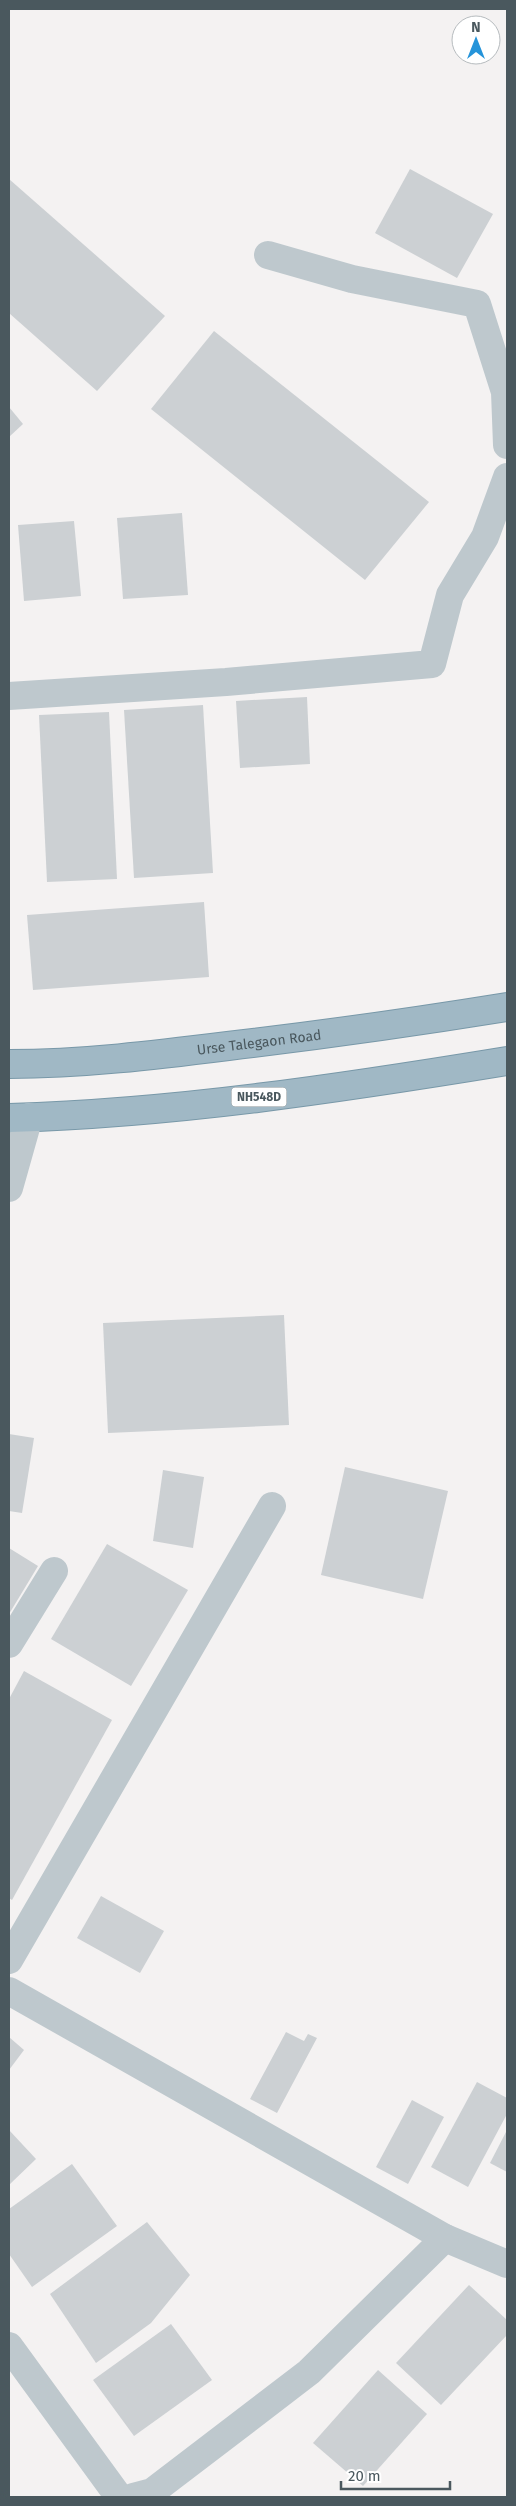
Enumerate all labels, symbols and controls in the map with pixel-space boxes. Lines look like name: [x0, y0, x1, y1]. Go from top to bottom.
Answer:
north arrow: [451, 15, 501, 65]
text: N: [471, 19, 481, 36]
street label: Urse Talegaon Road: [196, 1026, 322, 1058]
road number: NH548D: [232, 1088, 286, 1106]
scale bar: [341, 2458, 450, 2490]
text: 20 m: [348, 2467, 381, 2485]

